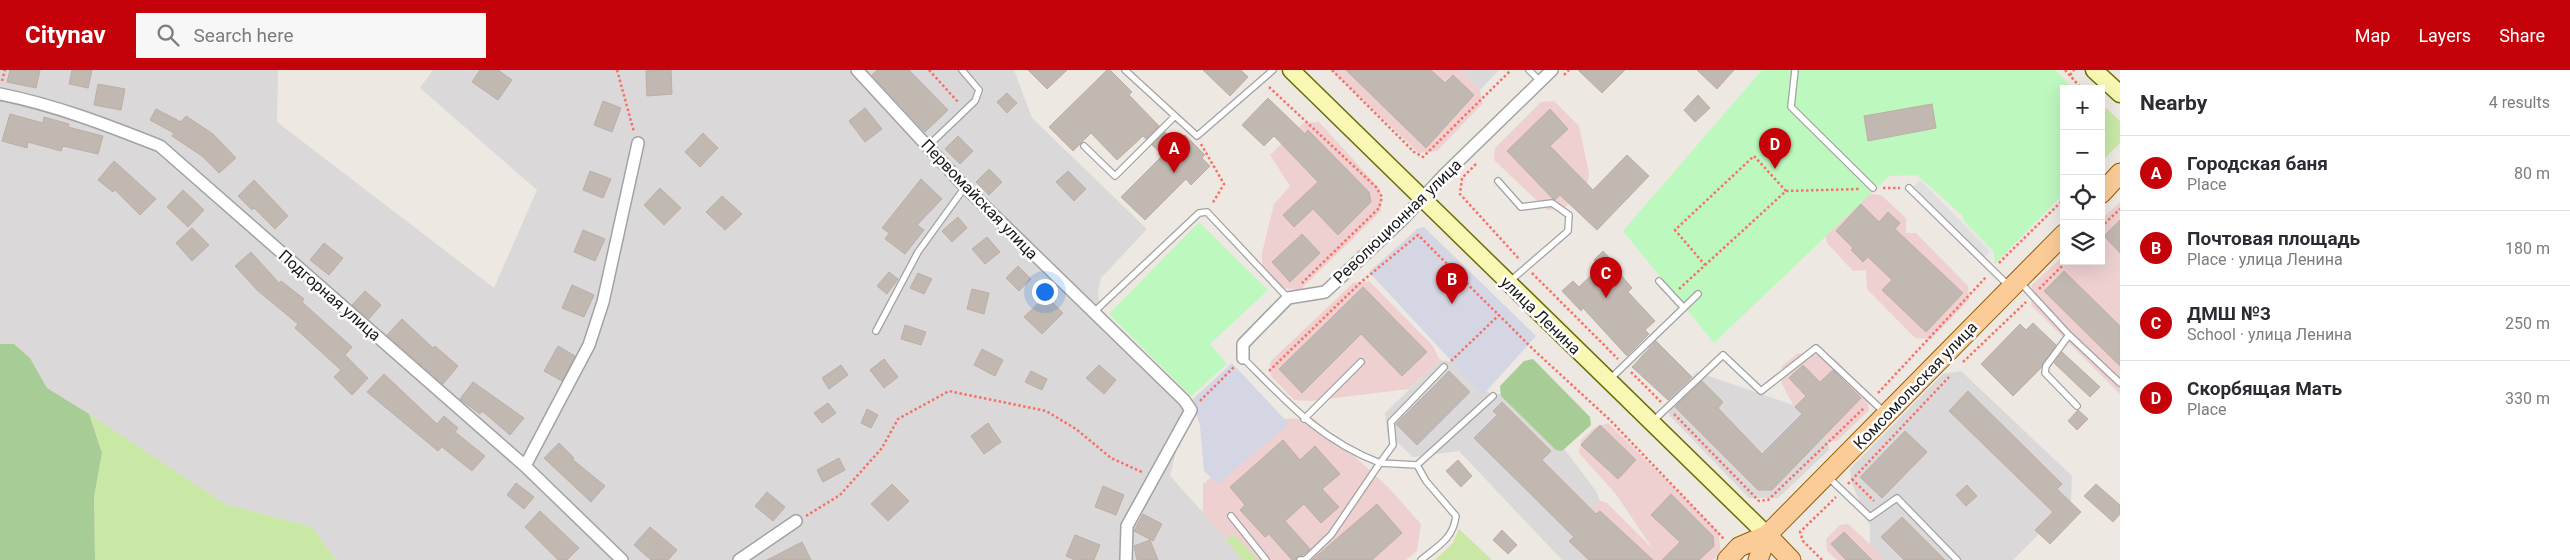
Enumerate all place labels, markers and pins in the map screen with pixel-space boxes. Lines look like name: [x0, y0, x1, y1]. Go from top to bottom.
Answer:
pin: D: [1759, 128, 1791, 169]
pin: A: [1158, 132, 1190, 173]
pin: C: [1590, 257, 1622, 298]
pin: B: [1436, 263, 1468, 304]

